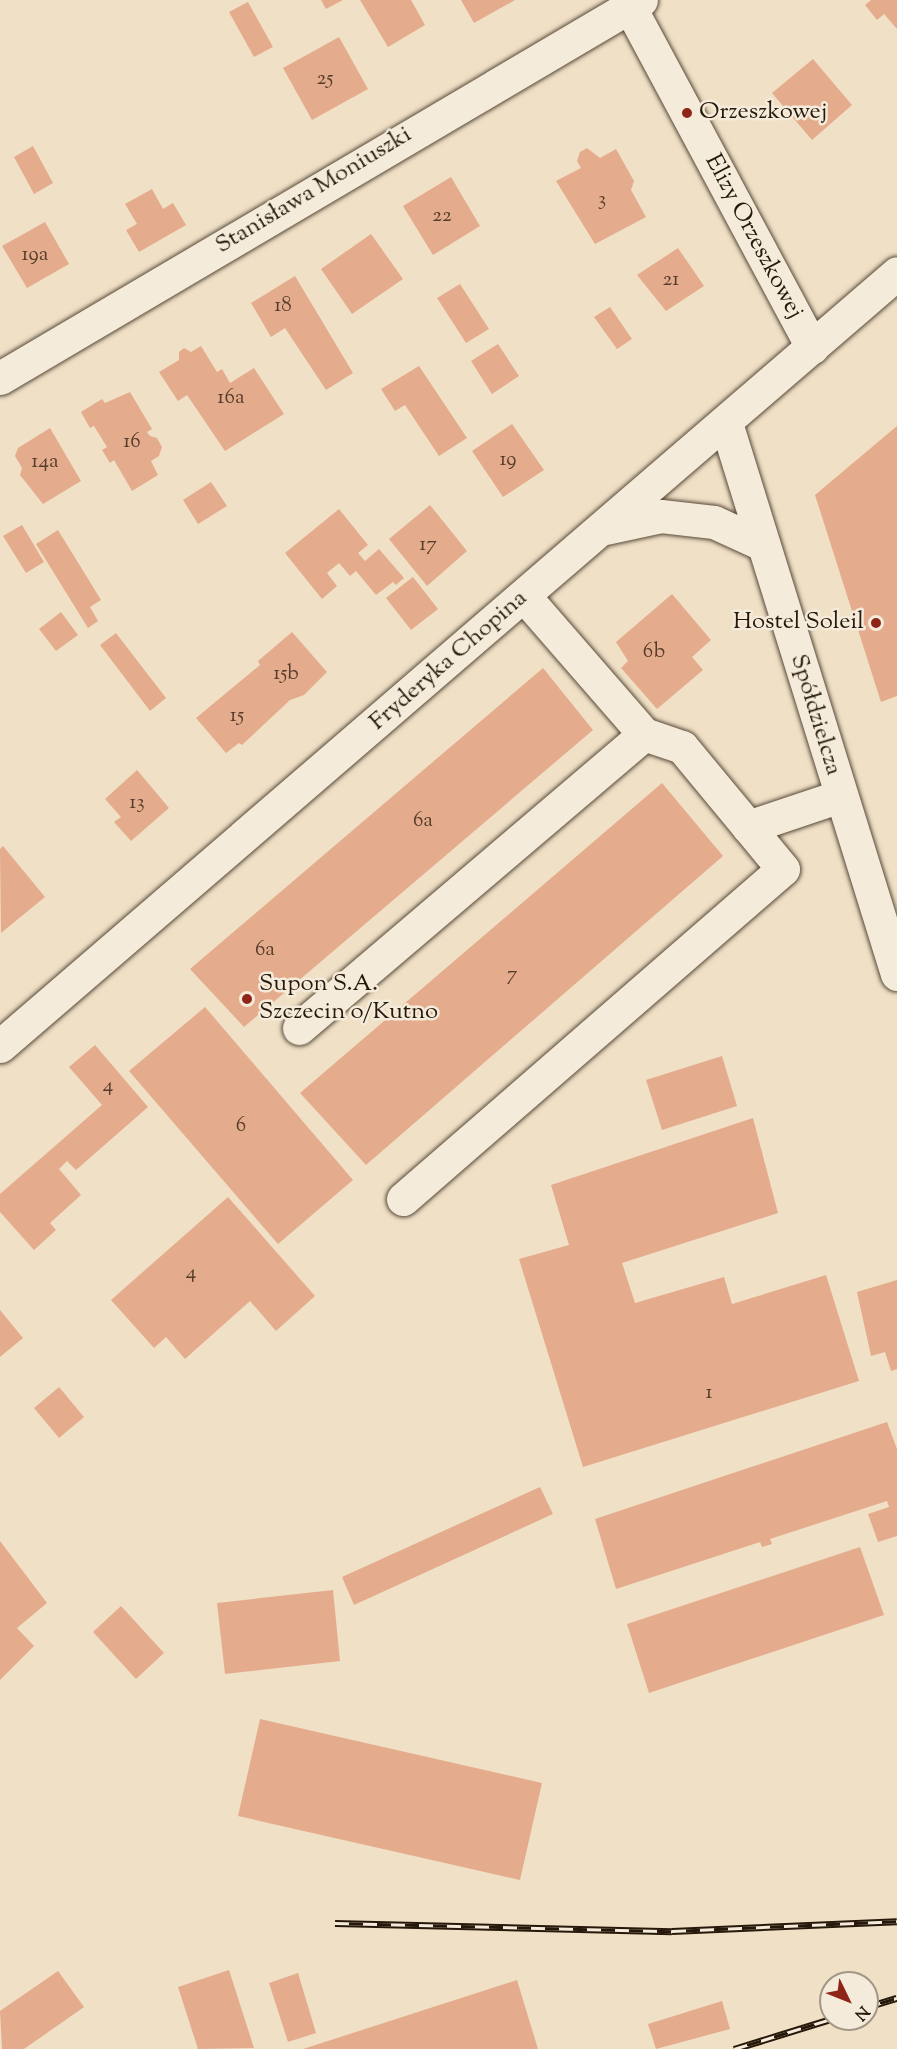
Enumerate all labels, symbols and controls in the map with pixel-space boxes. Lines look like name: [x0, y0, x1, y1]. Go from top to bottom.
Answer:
house number: 25: [316, 66, 334, 92]
place label: Orzeszkowej: [699, 99, 827, 127]
marker: Orzeszkowej: [680, 106, 694, 120]
street label: Stanisława Moniuszki: [211, 121, 417, 261]
street label: Elizy Orzeszkowej: [697, 150, 809, 324]
house number: 3: [598, 187, 606, 213]
house number: 22: [432, 203, 452, 229]
house number: 19a: [22, 242, 48, 268]
house number: 21: [663, 267, 679, 293]
house number: 18: [274, 293, 292, 319]
house number: 16a: [217, 385, 245, 411]
house number: 16: [123, 429, 141, 455]
house number: 19: [499, 447, 517, 473]
house number: 14a: [31, 449, 59, 475]
house number: 17: [419, 532, 437, 558]
street label: Fryderyka Chopina: [364, 585, 534, 737]
place label: Hostel Soleil: [733, 609, 864, 637]
marker: Hostel Soleil: [869, 616, 883, 630]
house number: 6b: [643, 639, 665, 665]
street label: Spółdzielcza: [783, 651, 847, 779]
house number: 15b: [273, 661, 299, 687]
house number: 15: [230, 703, 244, 729]
house number: 13: [129, 790, 145, 816]
house number: 6a: [413, 808, 433, 834]
house number: 6a: [255, 937, 275, 963]
house number: 7: [507, 962, 517, 988]
place label: Supon S.A. Szczecin o/Kutno: [259, 971, 438, 1027]
marker: Supon S.A. Szczecin o/Kutno: [240, 992, 254, 1006]
house number: 4: [103, 1073, 113, 1099]
house number: 6: [236, 1113, 246, 1139]
house number: 4: [186, 1260, 196, 1286]
house number: 1: [705, 1380, 713, 1406]
north arrow: [819, 1971, 879, 2031]
text: N: [848, 2000, 874, 2025]

